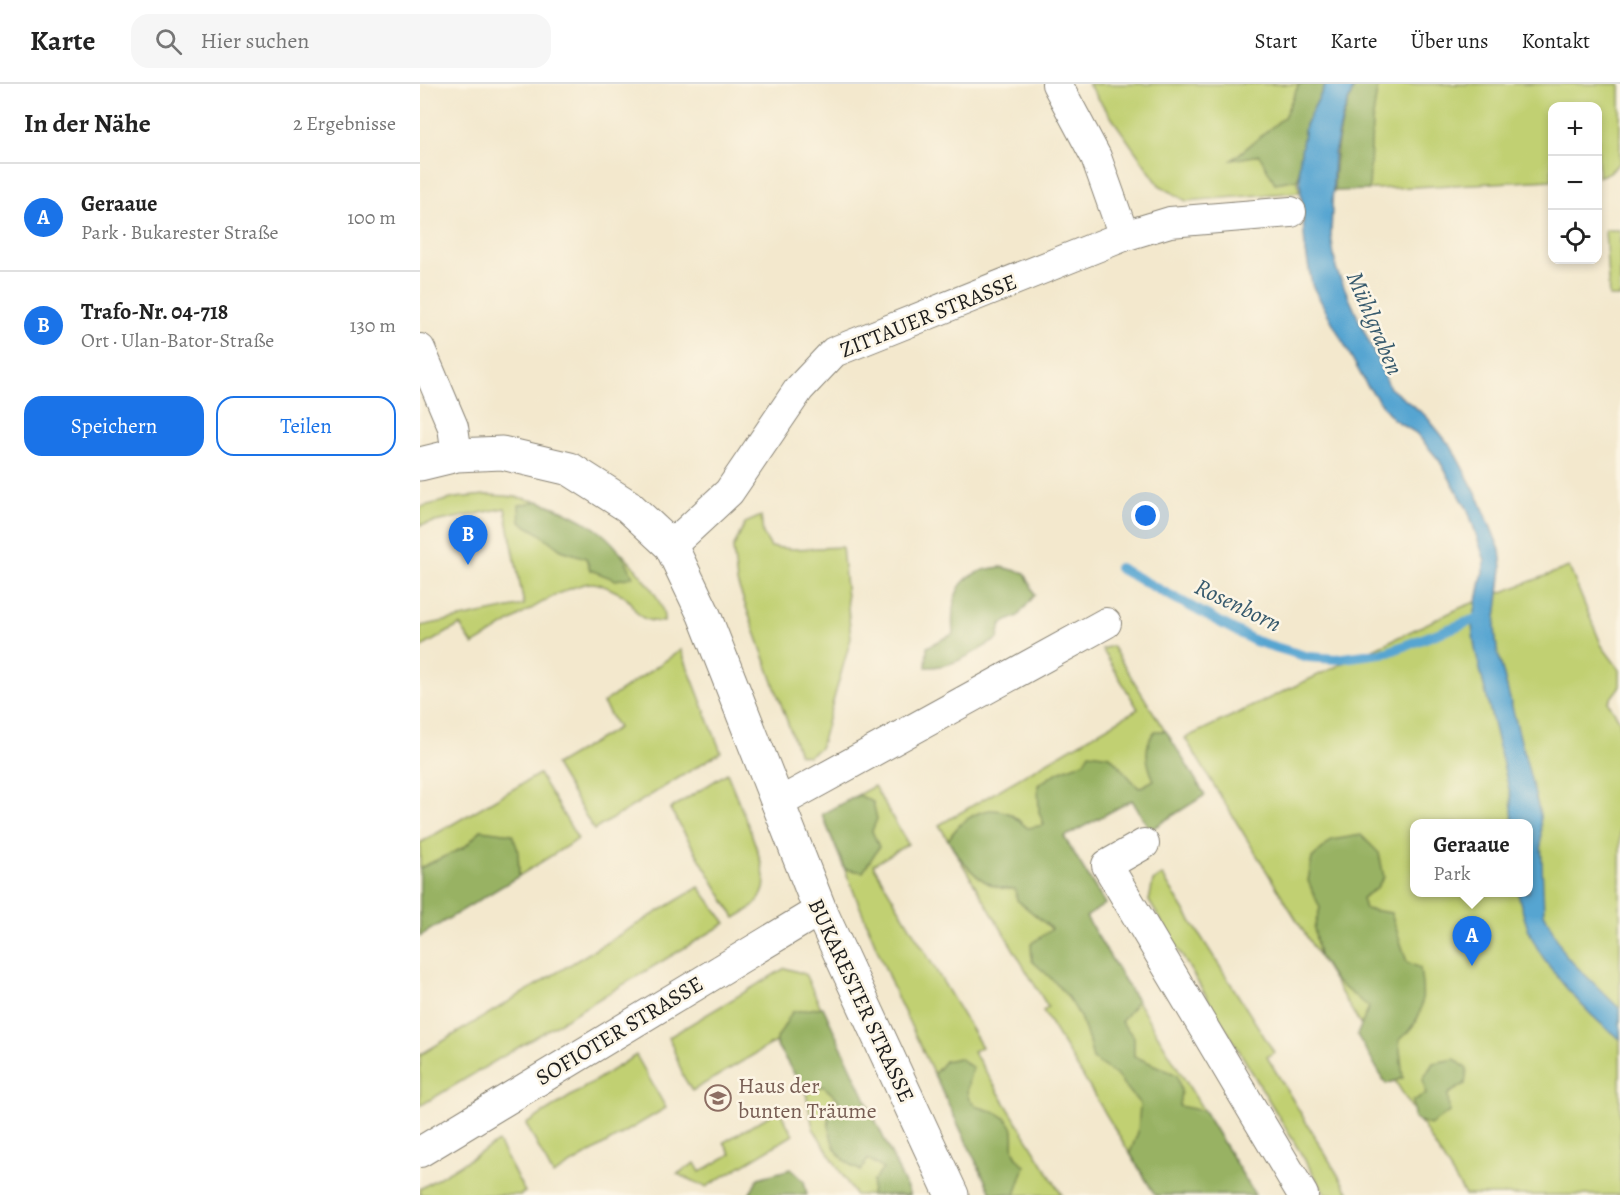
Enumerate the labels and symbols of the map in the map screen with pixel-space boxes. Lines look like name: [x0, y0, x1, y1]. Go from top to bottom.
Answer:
water label: Mühlgraben: [1339, 266, 1411, 380]
street label: ZITTAUER STRASSE: [835, 267, 1021, 365]
your location: [1131, 501, 1160, 530]
pin: B: [448, 516, 488, 565]
water label: Rosenborn: [1189, 570, 1287, 640]
street label: BUKARESTER STRASSE: [801, 894, 922, 1107]
pin: A: [1452, 916, 1492, 966]
street label: SOFIOTER STRASSE: [530, 969, 709, 1093]
place label: Haus der bunten Träume: [738, 1071, 877, 1126]
school or university icon: Haus der bunten Träume: [703, 1083, 733, 1113]

